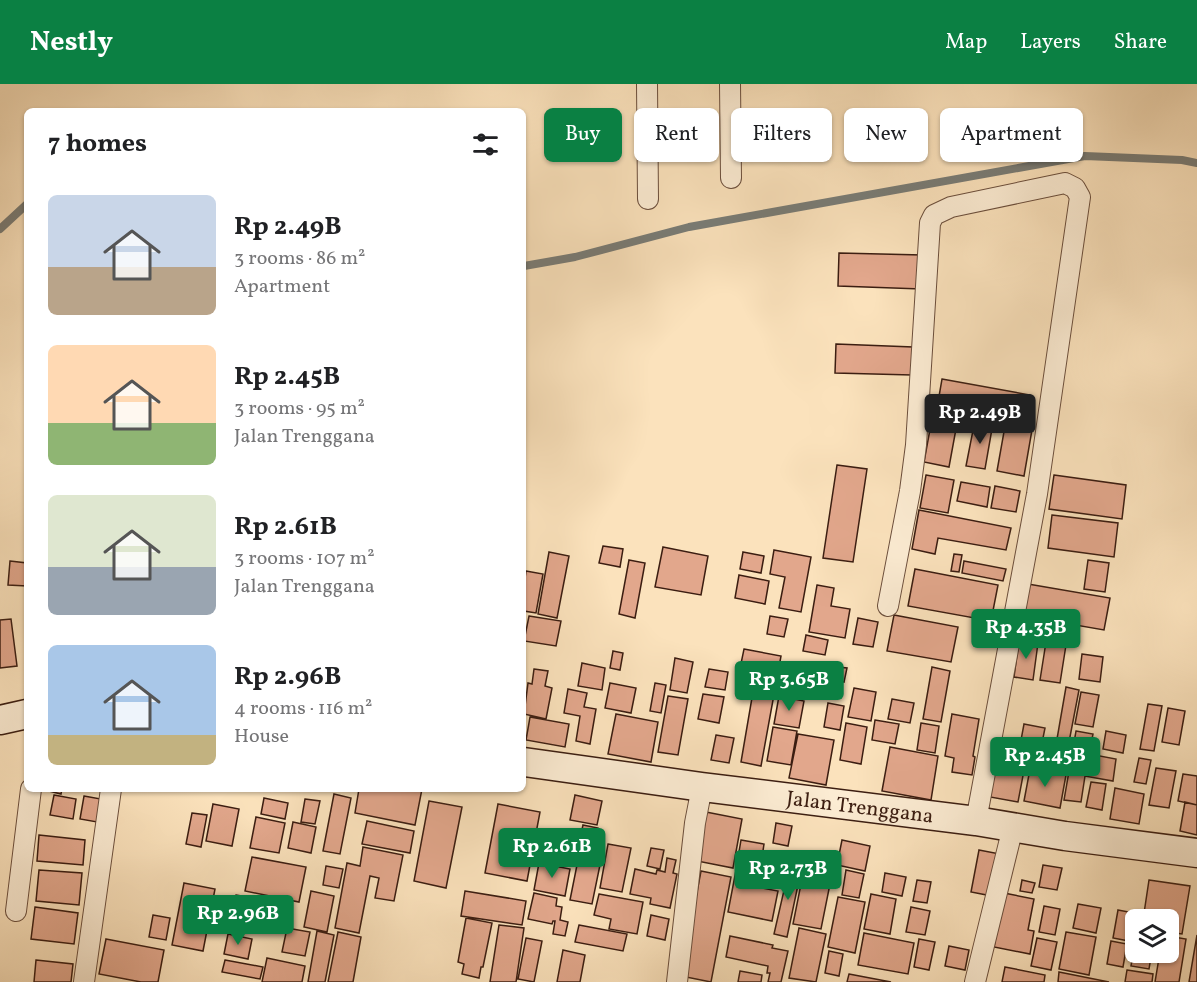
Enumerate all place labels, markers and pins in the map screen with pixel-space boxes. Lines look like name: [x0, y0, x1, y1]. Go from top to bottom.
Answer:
pin: Rp 2.49B: [918, 394, 1042, 445]
pin: Rp 4.35B: [964, 609, 1088, 660]
pin: Rp 3.65B: [727, 661, 851, 712]
pin: Rp 2.45B: [983, 737, 1107, 788]
pin: Rp 2.61B: [490, 828, 614, 879]
pin: Rp 2.73B: [726, 850, 850, 901]
pin: Rp 2.96B: [176, 895, 300, 946]

